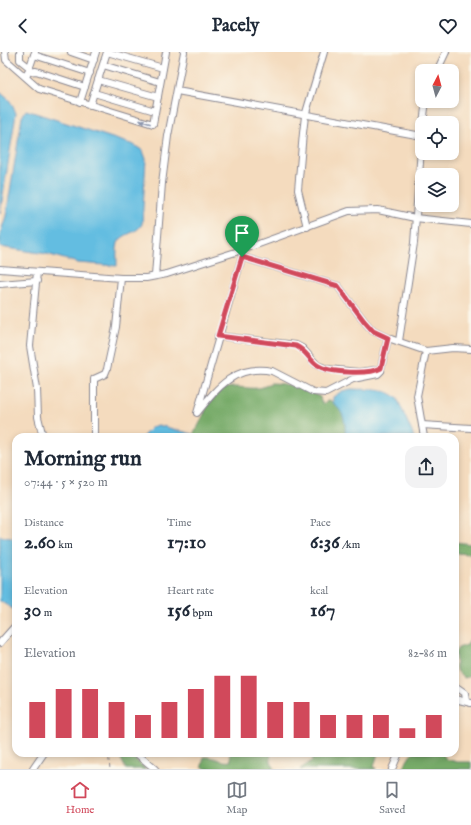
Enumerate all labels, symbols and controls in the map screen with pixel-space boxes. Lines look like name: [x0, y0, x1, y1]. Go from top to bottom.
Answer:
icon: back: [12, 15, 34, 37]
text: Pacely: [212, 15, 259, 38]
icon: heart: [437, 15, 459, 37]
north arrow: [415, 64, 459, 108]
map controls: [415, 64, 459, 212]
button: locate: [415, 116, 459, 160]
one-way arrow: [139, 119, 151, 125]
button: layers: [415, 168, 459, 212]
pin: [225, 216, 259, 257]
icon: arrive: [231, 222, 253, 244]
text: Morning run: [24, 445, 142, 473]
button: share: [405, 446, 447, 488]
text: 07:44 · 5 × 520 m: [24, 474, 108, 491]
text: Distance: [24, 516, 64, 530]
text: Time: [167, 516, 191, 530]
text: Pace: [310, 516, 331, 530]
text: 2.60: [24, 530, 56, 555]
text: 17:10: [167, 530, 206, 555]
text: 6:36: [310, 530, 340, 555]
text: km: [56, 538, 73, 552]
text: /km: [340, 538, 360, 552]
text: Elevation: [24, 584, 68, 598]
text: Heart rate: [167, 584, 214, 598]
text: kcal: [310, 584, 328, 598]
text: 30: [24, 598, 41, 623]
text: 156: [167, 598, 190, 623]
text: 167: [310, 598, 335, 623]
text: m: [41, 606, 52, 620]
text: bpm: [190, 606, 213, 620]
text: Elevation: [24, 645, 76, 662]
text: 82–86 m: [408, 645, 447, 662]
tab: Home: [66, 779, 94, 817]
tab: Map: [226, 779, 248, 817]
tab: Saved: [379, 779, 405, 817]

